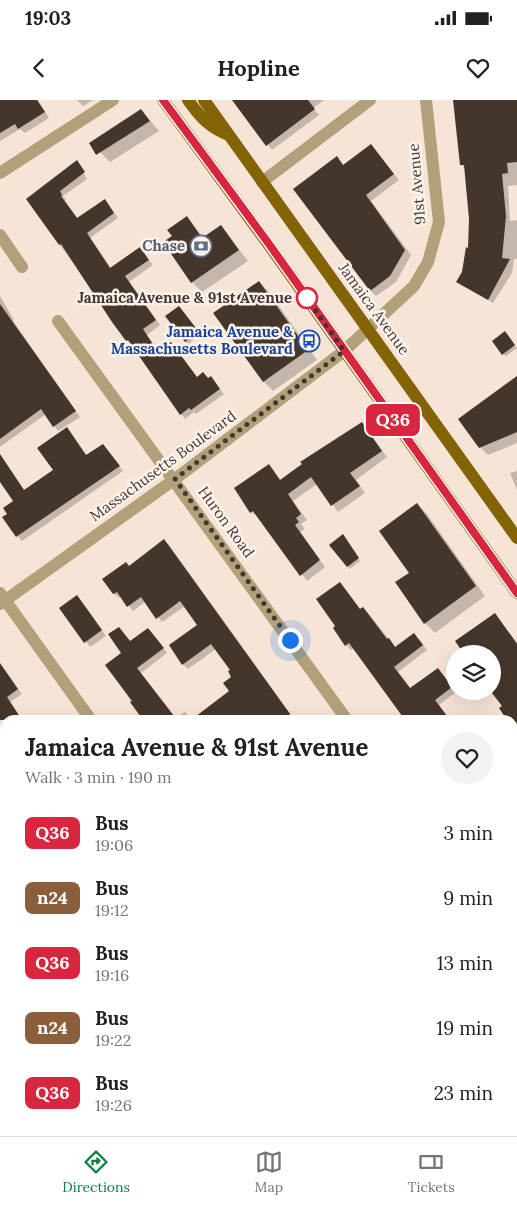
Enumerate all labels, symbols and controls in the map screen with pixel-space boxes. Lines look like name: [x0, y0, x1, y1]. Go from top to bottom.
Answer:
text: 19:03: [25, 6, 71, 30]
icon: back: [25, 54, 53, 82]
text: Hopline: [217, 54, 300, 82]
icon: heart: [464, 54, 492, 82]
street label: 91st Avenue: [403, 142, 430, 226]
bank icon: Chase: [189, 234, 213, 258]
place label: Chase: [142, 236, 185, 255]
street label: Jamaica Avenue: [334, 258, 414, 358]
marker: Jamaica Avenue & 91st Avenue: [296, 287, 318, 309]
place label: Jamaica Avenue & 91st Avenue: [77, 288, 292, 307]
place label: Jamaica Avenue & Massachusetts Boulevard: [111, 322, 294, 358]
bus stop icon: Jamaica Avenue & Massachusetts Boulevard: [297, 329, 321, 353]
line badge: Q36: [364, 404, 422, 436]
street label: Massachusetts Boulevard: [86, 406, 240, 525]
text: Q36: [376, 408, 410, 431]
street label: Huron Road: [194, 482, 259, 561]
your location: [278, 628, 303, 653]
map controls: [446, 645, 501, 700]
button: layers: [446, 645, 501, 700]
text: Jamaica Avenue & 91st Avenue: [25, 732, 368, 763]
button: heart: [441, 732, 493, 784]
text: Walk · 3 min · 190 m: [25, 767, 171, 787]
text: Bus: [95, 811, 128, 835]
text: Q36: [35, 821, 70, 844]
text: 3 min: [444, 821, 493, 845]
text: 19:06: [95, 835, 133, 855]
text: Bus: [95, 876, 128, 900]
text: n24: [37, 886, 68, 909]
text: 9 min: [443, 886, 493, 910]
text: 19:12: [95, 900, 129, 920]
text: Bus: [95, 941, 128, 965]
text: Q36: [35, 951, 70, 974]
text: 13 min: [437, 951, 493, 975]
text: 19:16: [95, 965, 129, 985]
text: Bus: [95, 1006, 128, 1030]
text: n24: [37, 1016, 68, 1039]
text: 19 min: [436, 1016, 493, 1040]
text: 19:22: [95, 1030, 131, 1050]
text: Bus: [95, 1071, 128, 1095]
text: Q36: [35, 1081, 70, 1104]
text: 23 min: [434, 1081, 493, 1105]
text: 19:26: [95, 1095, 132, 1115]
tab: Directions: [62, 1148, 130, 1196]
tab: Map: [255, 1148, 283, 1196]
tab: Tickets: [408, 1148, 455, 1196]

